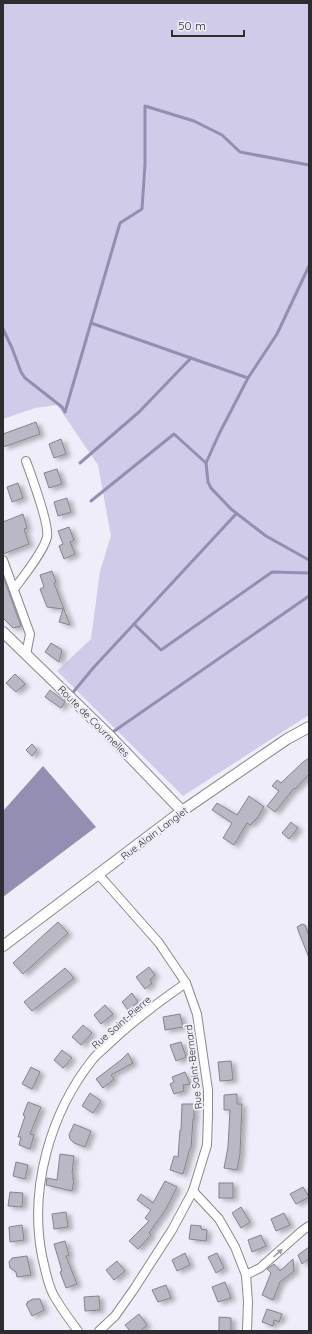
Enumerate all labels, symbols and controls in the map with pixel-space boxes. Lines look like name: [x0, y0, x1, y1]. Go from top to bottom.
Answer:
scale bar: [172, 12, 244, 38]
text: 50 m: [178, 18, 206, 33]
street label: Route de Courmelles: [55, 683, 132, 760]
street label: Rue Alain Langlet: [118, 804, 191, 863]
street label: Rue Saint-Pierre: [89, 993, 154, 1052]
street label: Rue Saint-Bernard: [182, 1024, 205, 1110]
one-way arrow: [273, 1248, 283, 1257]

